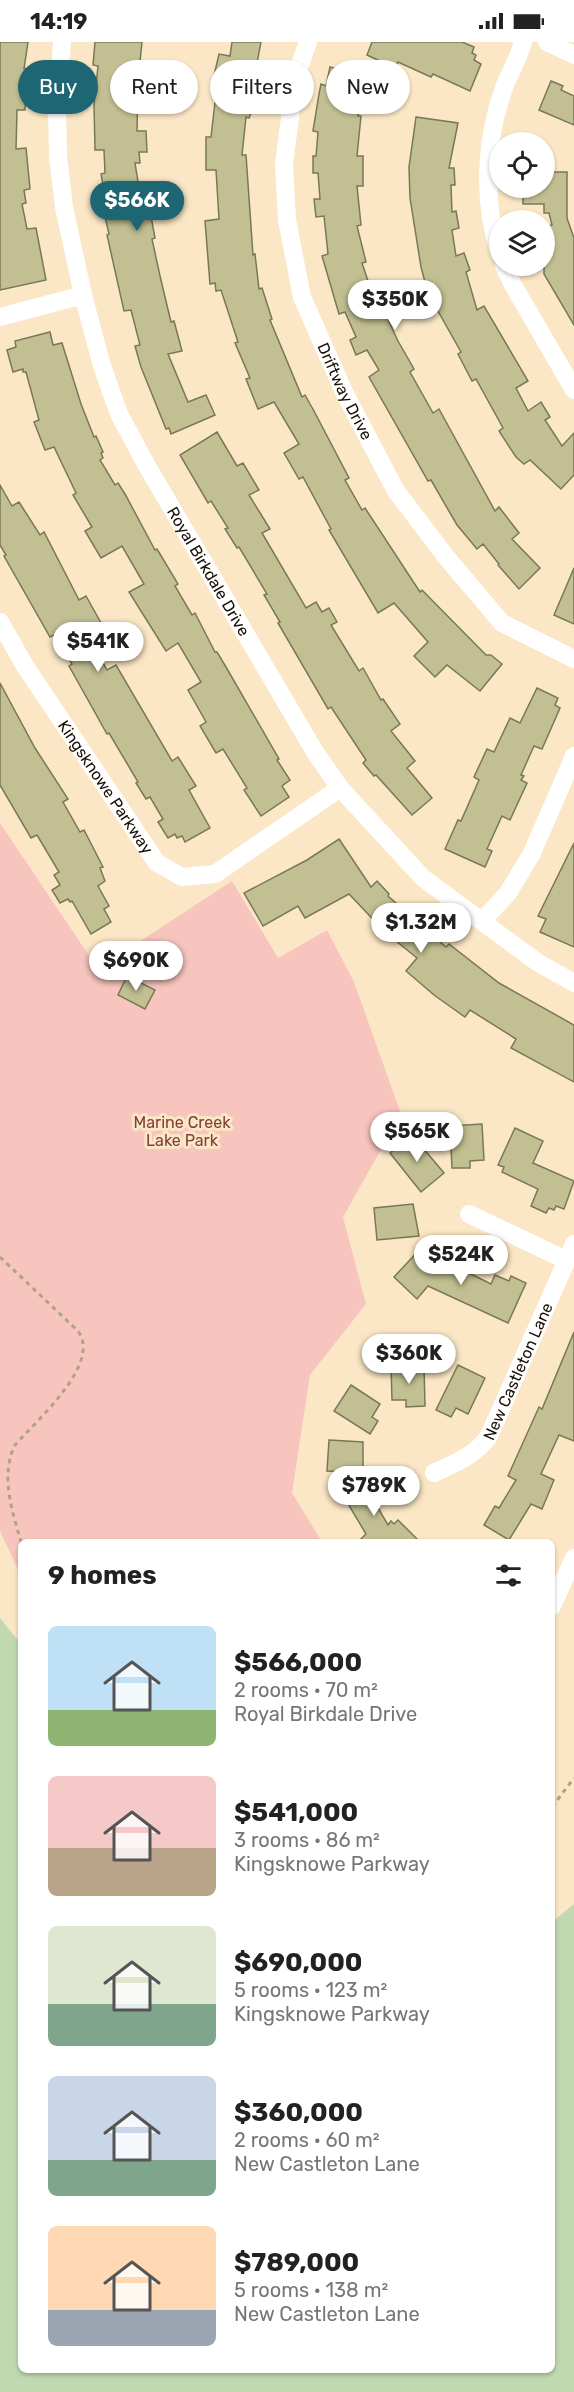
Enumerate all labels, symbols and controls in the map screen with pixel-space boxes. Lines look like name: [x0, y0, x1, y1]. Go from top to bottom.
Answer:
text: 14:19: [30, 8, 87, 35]
chip: Buy: [18, 60, 98, 114]
chip: Rent: [110, 60, 198, 114]
chip: Filters: [210, 60, 314, 114]
chip: New: [326, 60, 410, 114]
map controls: [489, 132, 555, 276]
button: locate: [489, 132, 555, 198]
pin: $566K: [95, 181, 179, 232]
text: $566K: [104, 188, 170, 212]
button: layers: [489, 210, 555, 276]
pin: $350K: [353, 280, 437, 331]
text: $350K: [362, 287, 428, 311]
street label: Driftway Drive: [313, 340, 376, 443]
street label: Royal Birkdale Drive: [163, 503, 254, 639]
pin: $541K: [56, 622, 140, 673]
text: $541K: [67, 629, 129, 653]
street label: Kingsknowe Parkway: [54, 717, 157, 858]
pin: $1.32M: [372, 903, 470, 954]
text: $1.32M: [385, 910, 457, 934]
pin: $690K: [94, 941, 178, 992]
text: $690K: [103, 948, 169, 972]
pin: $565K: [375, 1112, 459, 1163]
park label: Marine Creek Lake Park: [134, 1113, 231, 1150]
text: $565K: [384, 1119, 450, 1143]
pin: $524K: [419, 1235, 503, 1286]
text: $524K: [428, 1242, 494, 1266]
street label: New Castleton Lane: [479, 1300, 557, 1443]
pin: $360K: [367, 1334, 451, 1385]
text: $360K: [376, 1341, 442, 1365]
pin: $789K: [332, 1466, 416, 1517]
text: $789K: [342, 1473, 406, 1497]
icon: filters: [492, 1559, 525, 1592]
text: 9 homes: [48, 1560, 157, 1591]
text: $566,000: [234, 1647, 362, 1678]
icon: home: [96, 1650, 168, 1722]
text: 2 rooms · 70 m²: [234, 1678, 378, 1702]
text: Royal Birkdale Drive: [234, 1702, 417, 1726]
text: $541,000: [234, 1797, 358, 1828]
icon: home: [96, 1800, 168, 1872]
text: 3 rooms · 86 m²: [234, 1828, 380, 1852]
text: Kingsknowe Parkway: [234, 1852, 430, 1876]
text: $690,000: [234, 1947, 363, 1978]
icon: home: [96, 1950, 168, 2022]
text: 5 rooms · 123 m²: [234, 1978, 387, 2002]
text: Kingsknowe Parkway: [234, 2002, 430, 2026]
text: $360,000: [234, 2097, 363, 2128]
icon: home: [96, 2100, 168, 2172]
text: 2 rooms · 60 m²: [234, 2128, 380, 2152]
text: New Castleton Lane: [234, 2152, 420, 2176]
text: $789,000: [234, 2247, 359, 2278]
icon: home: [96, 2250, 168, 2322]
text: 5 rooms · 138 m²: [234, 2278, 388, 2302]
text: New Castleton Lane: [234, 2302, 420, 2326]

